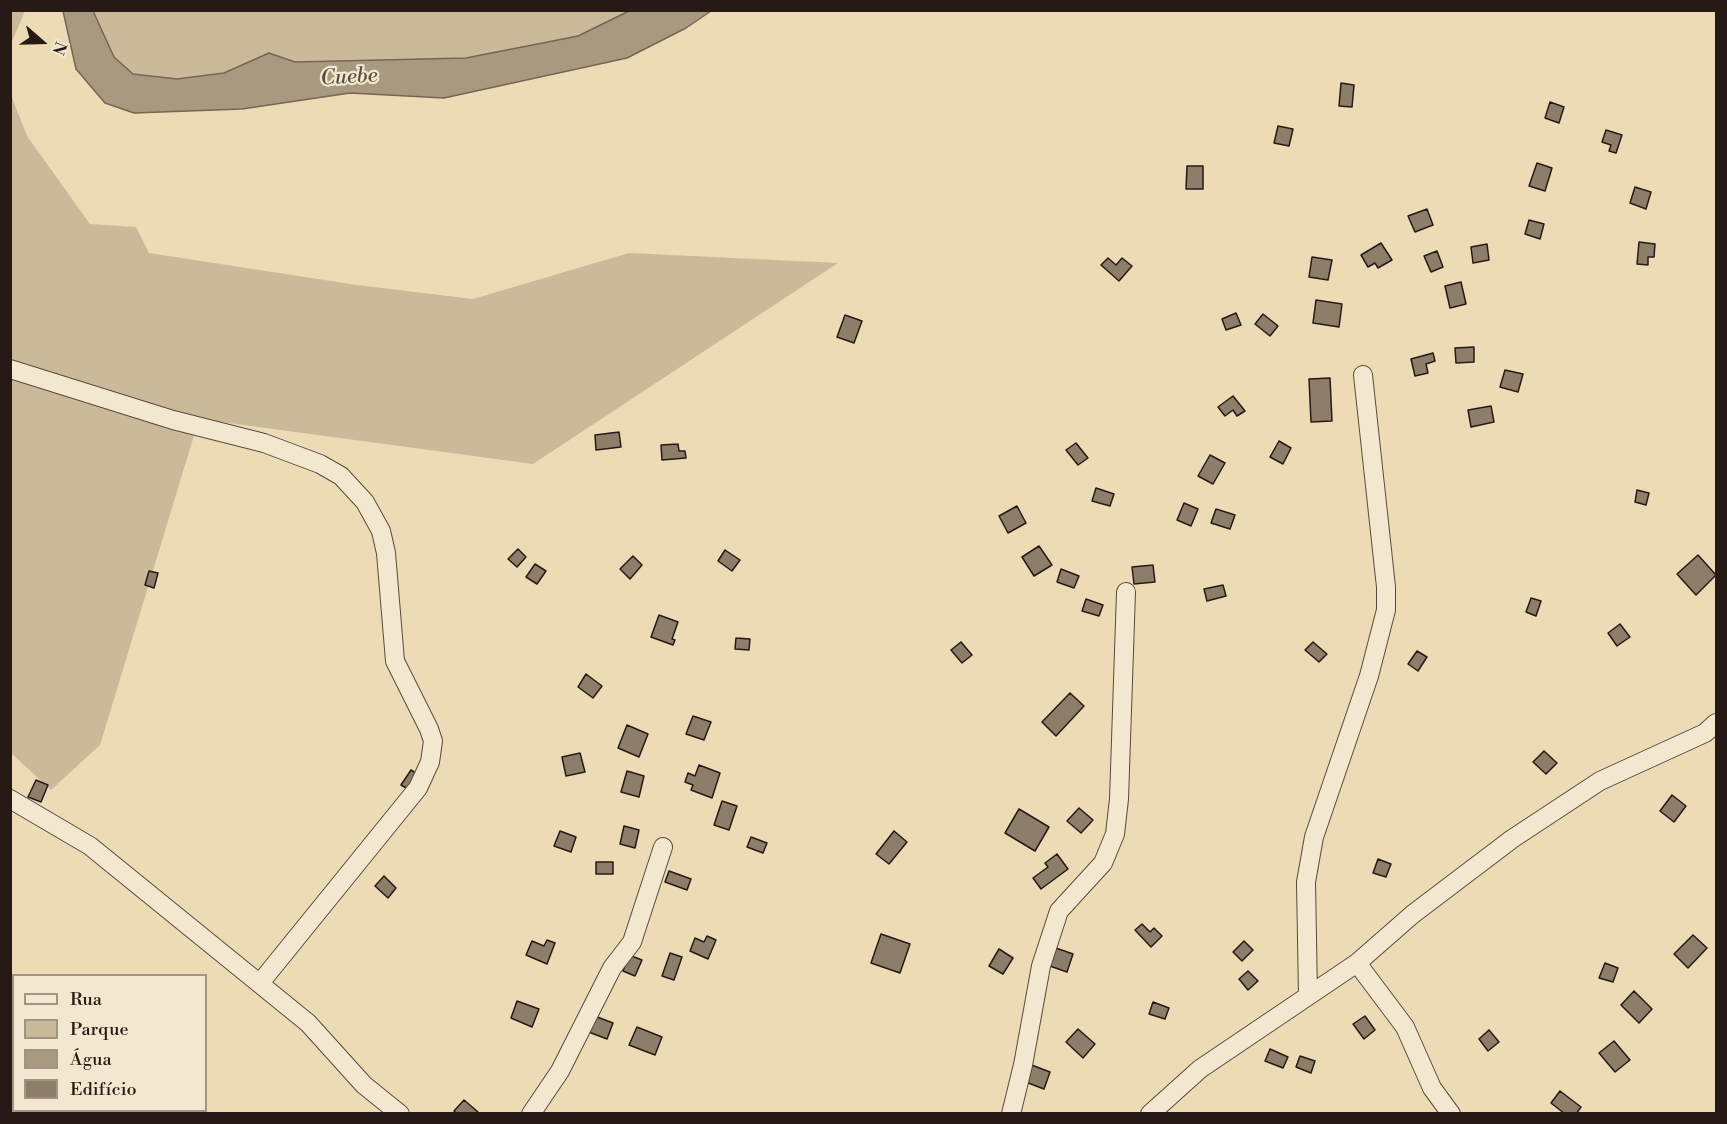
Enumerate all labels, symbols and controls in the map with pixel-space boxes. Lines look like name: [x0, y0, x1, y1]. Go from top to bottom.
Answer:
north arrow: [12, 12, 72, 72]
text: N: [47, 39, 70, 58]
water label: Cuebe: [320, 64, 378, 92]
legend: [12, 974, 207, 1112]
text: Rua: [70, 988, 102, 1011]
text: Parque: [70, 1018, 129, 1041]
text: Água: [70, 1048, 112, 1071]
text: Edifício: [70, 1078, 137, 1101]

